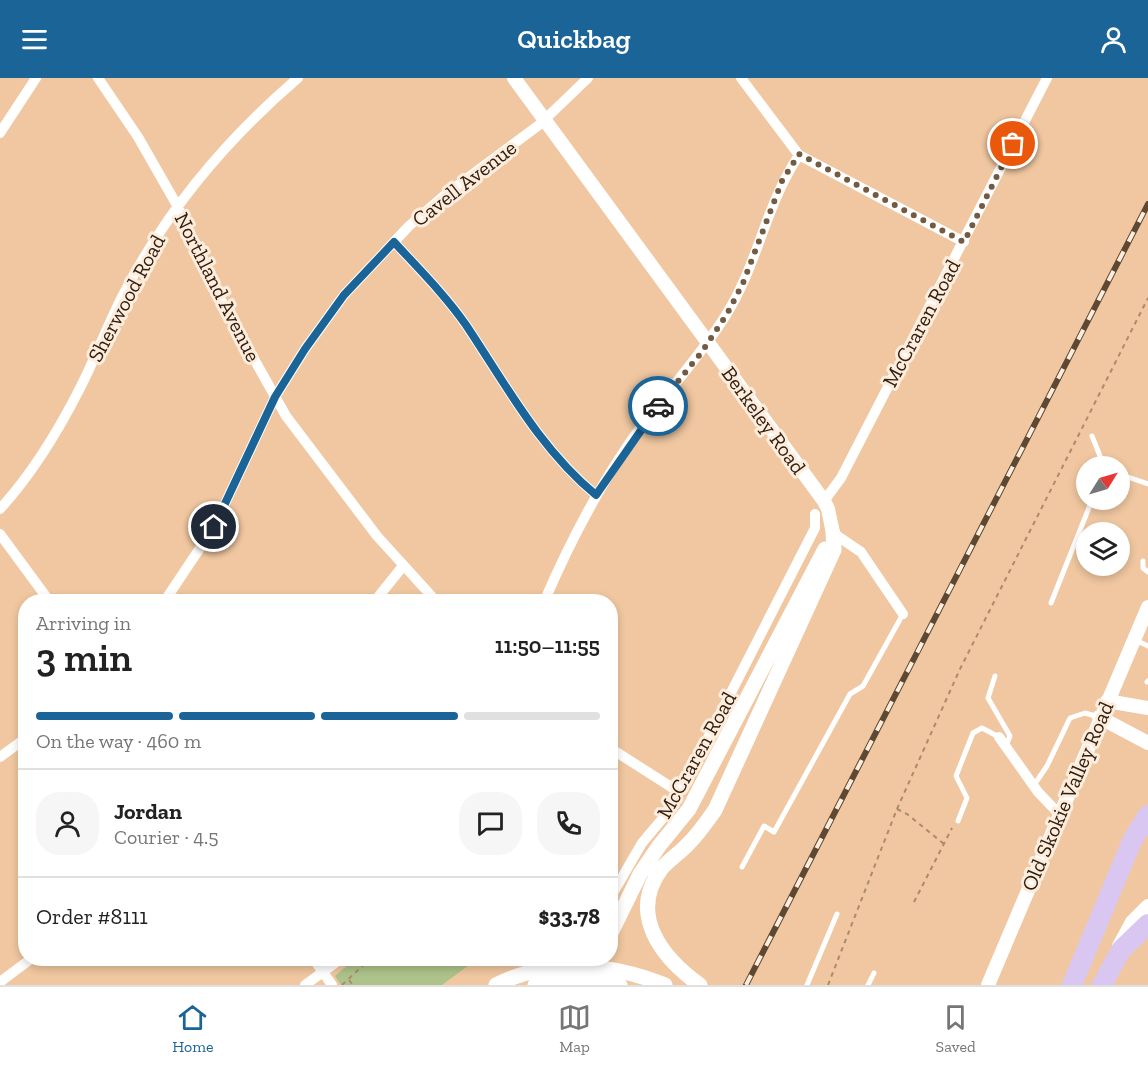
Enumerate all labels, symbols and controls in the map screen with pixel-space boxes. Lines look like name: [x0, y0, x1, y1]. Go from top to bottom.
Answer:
icon: menu: [18, 23, 51, 56]
text: Quickbag: [517, 23, 631, 55]
icon: person: [1097, 23, 1130, 56]
pin: [987, 118, 1038, 169]
icon: bag: [996, 127, 1029, 160]
street label: Cavell Avenue: [407, 134, 521, 231]
street label: Northland Avenue: [170, 208, 266, 366]
street label: Sherwood Road: [82, 230, 170, 366]
street label: McCraren Road: [877, 255, 965, 391]
street label: Berkeley Road: [717, 361, 812, 479]
courier: [628, 376, 688, 436]
icon: car: [642, 390, 675, 423]
north arrow: [1076, 456, 1130, 510]
map controls: [1076, 456, 1130, 576]
pin: [188, 501, 239, 552]
icon: home: [197, 510, 230, 543]
button: layers: [1076, 522, 1130, 576]
text: Arriving in: [36, 611, 131, 635]
text: 11:50–11:55: [495, 632, 600, 659]
text: 3 min: [36, 634, 132, 681]
street label: McCraren Road: [651, 687, 741, 823]
street label: Old Skokie Valley Road: [1016, 697, 1118, 895]
text: On the way · 460 m: [36, 729, 201, 753]
button: person: [36, 792, 99, 855]
button: chat: [459, 792, 522, 855]
button: phone: [537, 792, 600, 855]
text: Jordan: [114, 798, 182, 825]
text: Courier · 4.5: [114, 825, 219, 849]
text: Order #8111: [36, 903, 148, 930]
text: $33.78: [539, 903, 600, 930]
tab: Home: [172, 1001, 214, 1056]
tab: Map: [558, 1001, 591, 1056]
tab: Saved: [936, 1001, 976, 1056]

